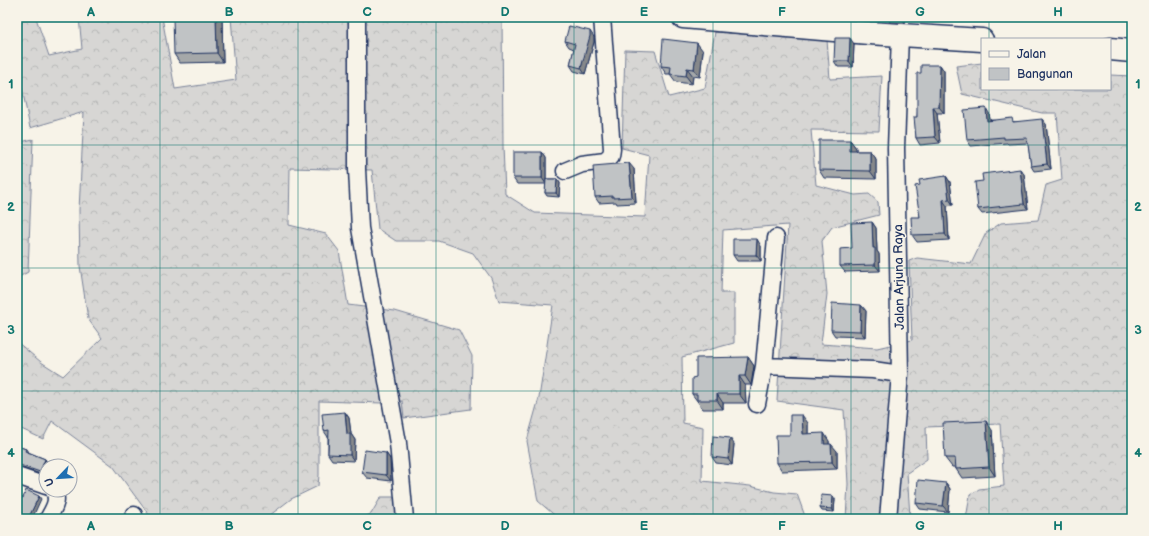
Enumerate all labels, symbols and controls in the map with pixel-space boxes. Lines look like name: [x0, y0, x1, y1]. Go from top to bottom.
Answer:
text: A: [86, 4, 95, 20]
text: B: [224, 4, 234, 20]
text: C: [362, 4, 372, 20]
text: D: [500, 4, 510, 20]
text: E: [640, 4, 649, 20]
text: F: [778, 4, 786, 20]
text: G: [915, 4, 925, 20]
text: H: [1053, 4, 1063, 20]
legend: [981, 38, 1111, 90]
text: Jalan: [1017, 47, 1046, 62]
text: Bangunan: [1017, 67, 1073, 82]
text: 1: [8, 76, 14, 92]
text: 1: [1135, 76, 1141, 92]
text: 2: [7, 199, 15, 215]
text: 2: [1134, 199, 1142, 215]
street label: Jalan Arjuna Raya: [890, 224, 908, 330]
text: 3: [7, 322, 15, 338]
text: 3: [1134, 322, 1142, 338]
text: 4: [7, 445, 15, 461]
text: 4: [1134, 445, 1142, 461]
north arrow: [38, 458, 78, 498]
text: U: [42, 476, 57, 488]
text: A: [86, 518, 95, 534]
text: B: [224, 518, 234, 534]
text: C: [362, 518, 372, 534]
text: D: [500, 518, 510, 534]
text: E: [640, 518, 649, 534]
text: F: [778, 518, 786, 534]
text: G: [915, 518, 925, 534]
text: H: [1053, 518, 1063, 534]

